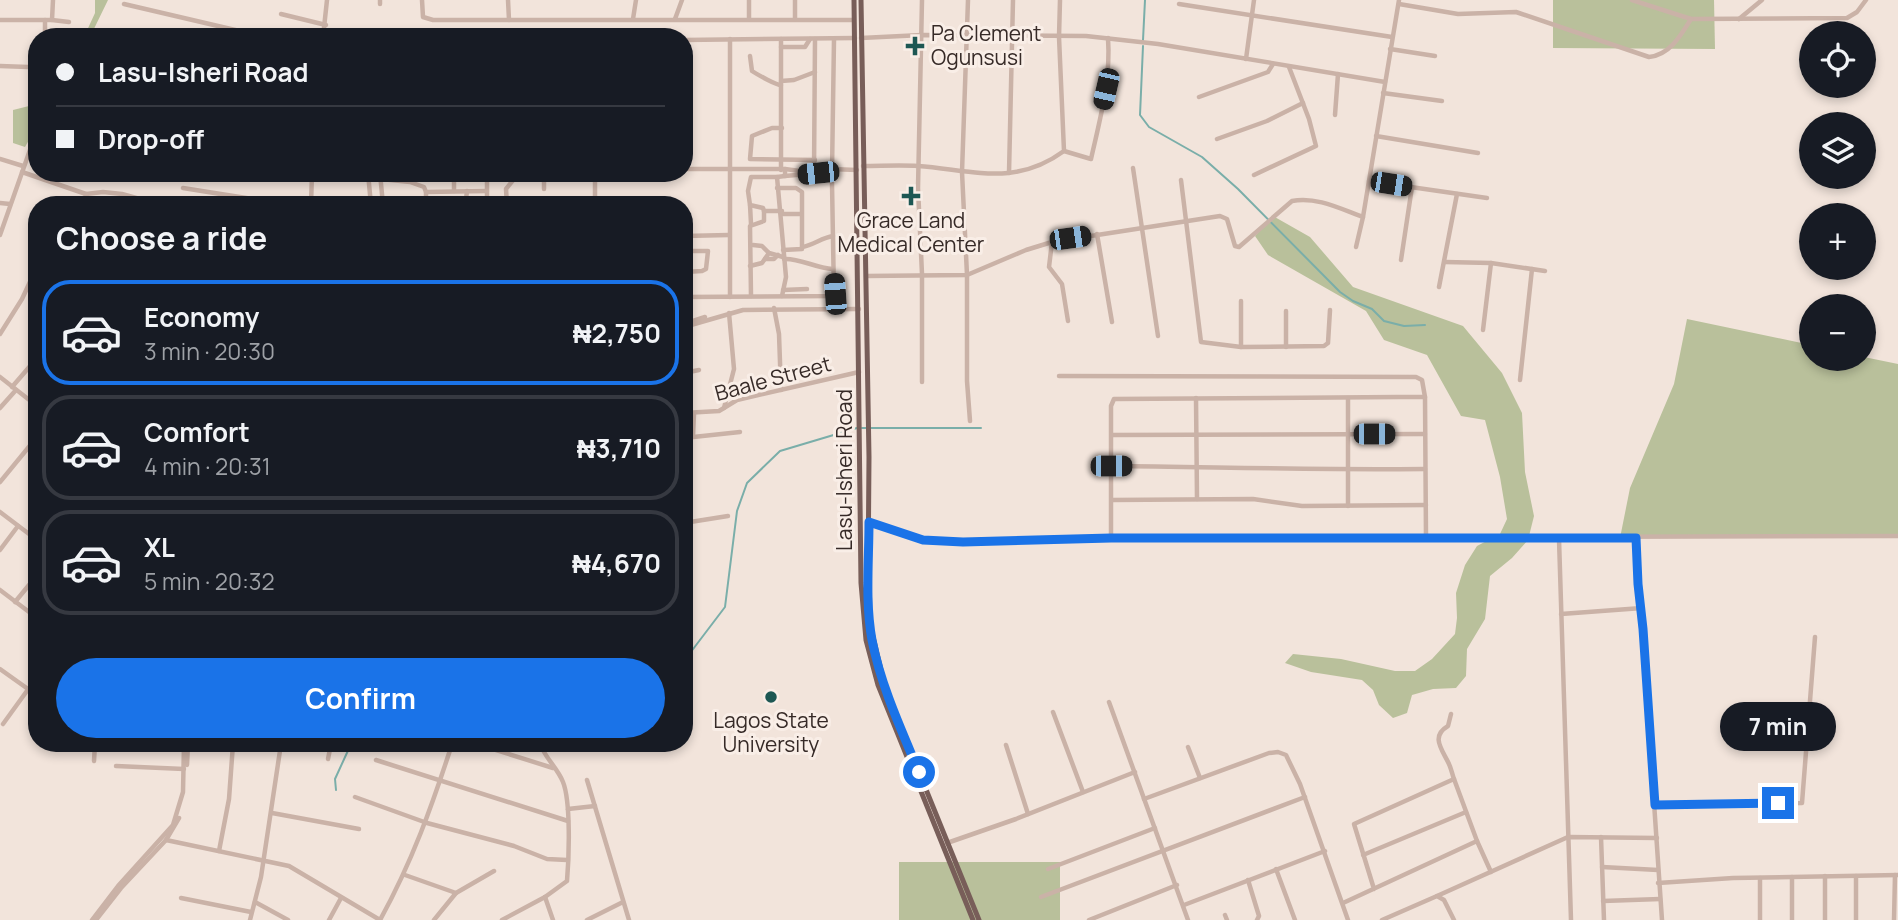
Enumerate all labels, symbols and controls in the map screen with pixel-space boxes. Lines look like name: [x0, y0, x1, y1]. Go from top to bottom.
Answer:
place label: Pa Clement Ogunsusi: [931, 19, 1042, 71]
map controls: [1799, 21, 1876, 371]
button: locate: [1799, 21, 1876, 98]
marker: Pa Clement Ogunsusi: [905, 36, 925, 56]
text: Lasu-Isheri Road: [98, 54, 309, 90]
car: [1092, 66, 1121, 112]
button: layers: [1799, 112, 1876, 189]
text: Drop-off: [98, 121, 204, 157]
car: [797, 160, 840, 186]
car: [1369, 170, 1414, 198]
marker: Grace Land Medical Center: [901, 186, 921, 206]
button: +: [1799, 203, 1876, 280]
place label: Grace Land Medical Center: [838, 206, 985, 258]
text: Choose a ride: [56, 216, 267, 260]
car: [1048, 225, 1093, 251]
car: [824, 272, 847, 316]
button: −: [1799, 294, 1876, 371]
text: Economy: [144, 299, 259, 335]
icon: car: [60, 301, 123, 364]
text: ₦2,750: [573, 315, 661, 351]
text: 3 min · 20:30: [144, 335, 275, 367]
street label: Baale Street: [712, 349, 834, 407]
street label: Lasu-Isheri Road: [830, 389, 858, 551]
text: Comfort: [144, 414, 250, 450]
icon: car: [60, 416, 123, 479]
car: [1354, 424, 1396, 445]
text: ₦3,710: [577, 430, 661, 466]
text: 4 min · 20:31: [144, 450, 271, 482]
car: [1091, 456, 1133, 477]
text: XL: [144, 529, 175, 565]
icon: car: [60, 531, 123, 594]
text: ₦4,670: [572, 545, 661, 581]
text: 5 min · 20:32: [144, 565, 275, 597]
button: Confirm: [56, 658, 665, 738]
marker: Lagos State University: [763, 689, 779, 705]
callout: 7 min: [1720, 702, 1836, 750]
place label: Lagos State University: [713, 706, 829, 758]
text: 7 min: [1749, 710, 1807, 742]
route start: [903, 756, 935, 788]
route end: [1762, 787, 1794, 819]

